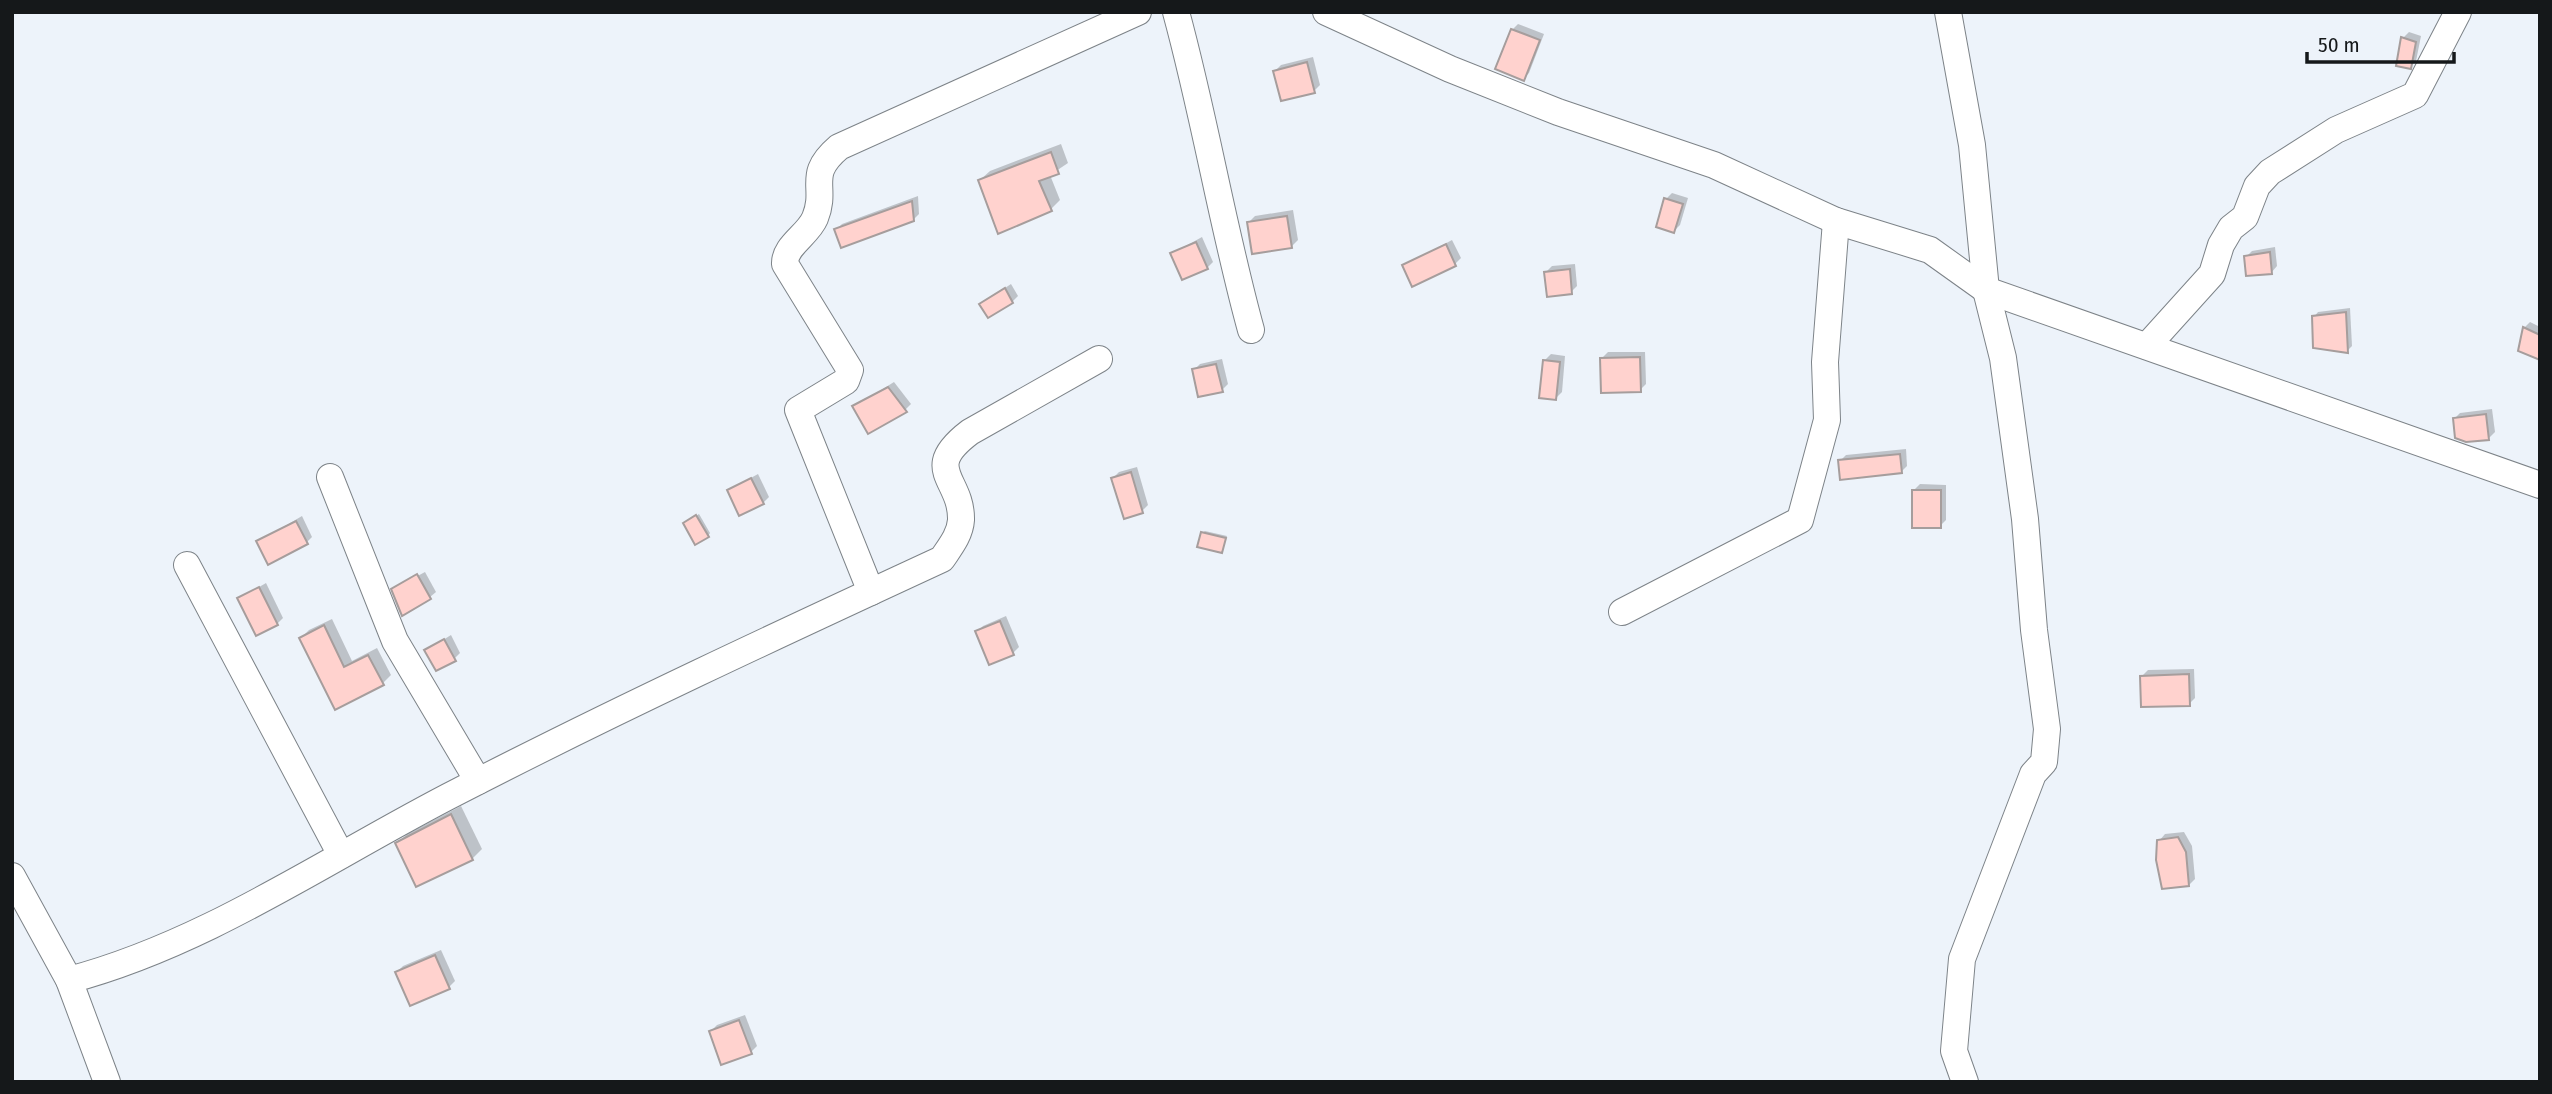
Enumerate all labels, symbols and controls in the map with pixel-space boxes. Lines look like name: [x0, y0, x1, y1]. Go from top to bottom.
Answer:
scale bar: [2307, 21, 2454, 65]
text: 50 m: [2318, 32, 2360, 58]

